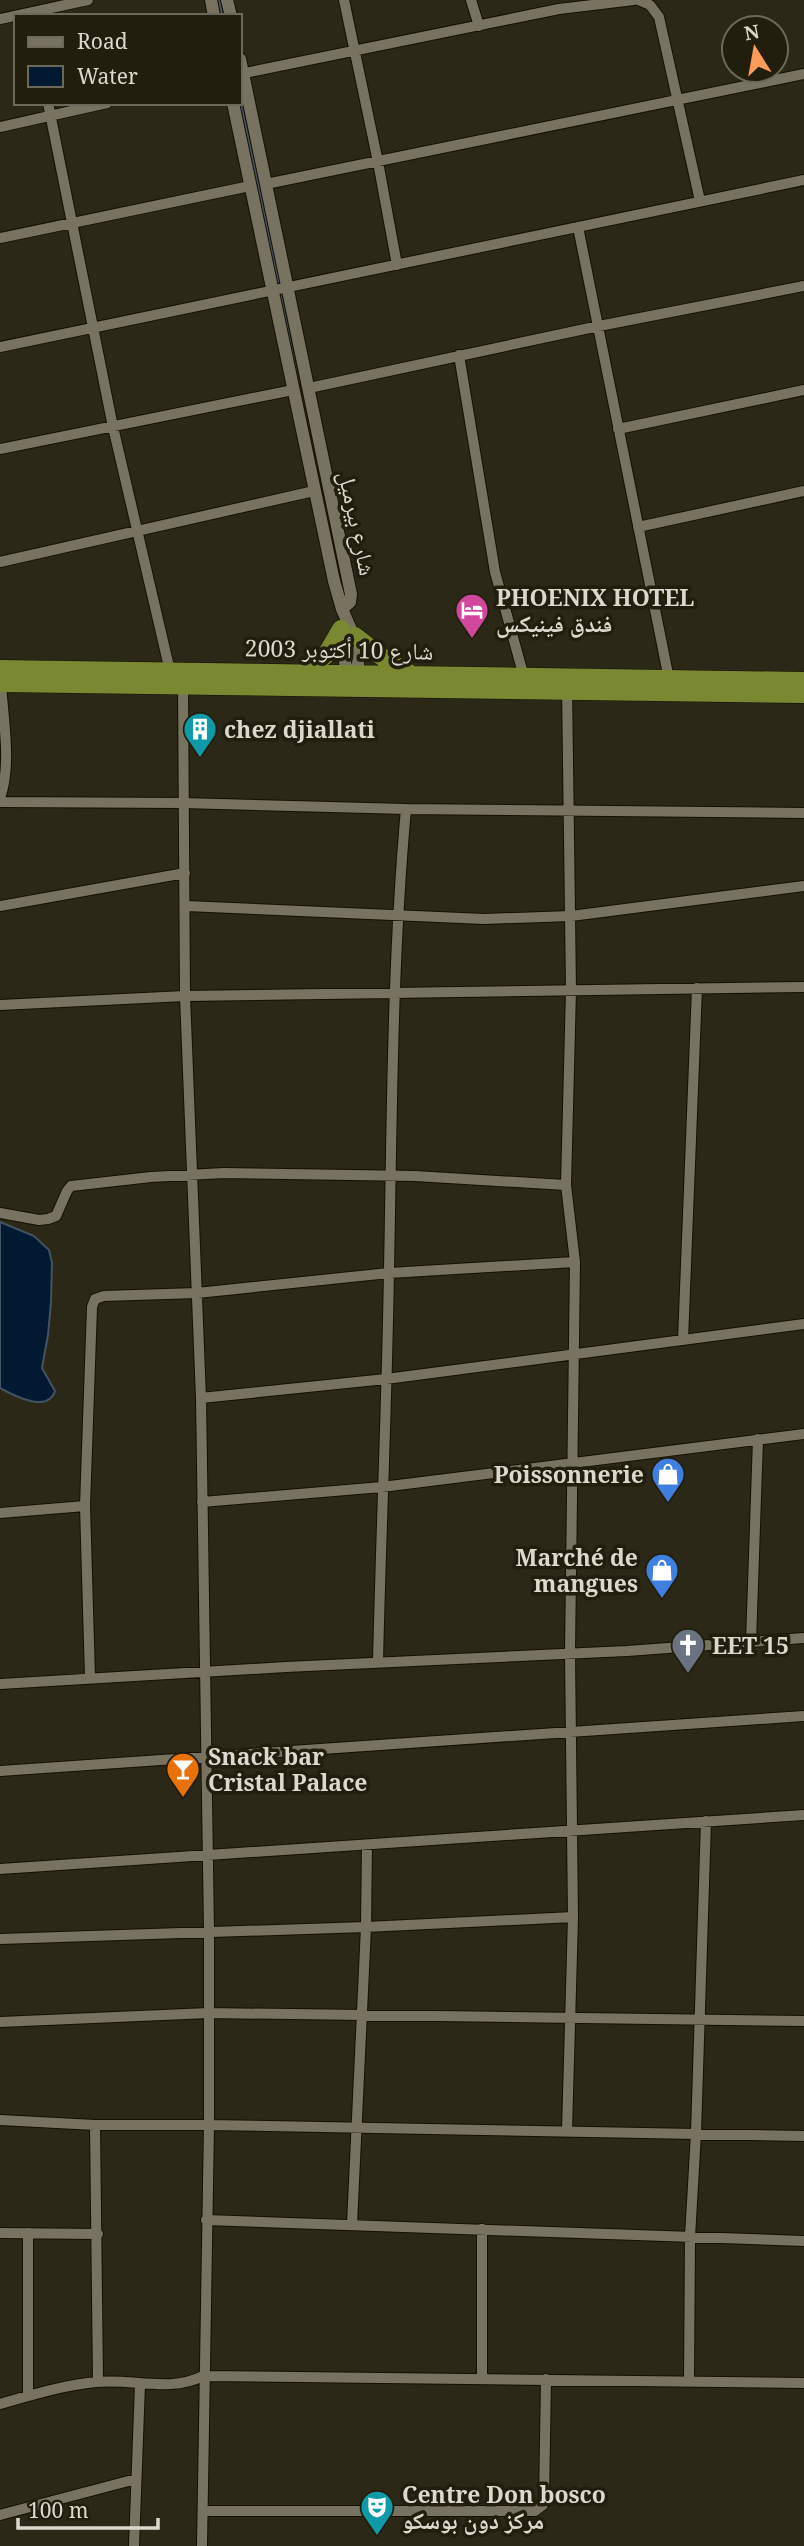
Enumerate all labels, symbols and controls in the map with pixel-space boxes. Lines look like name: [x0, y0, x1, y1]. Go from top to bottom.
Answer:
legend: [14, 14, 242, 105]
north arrow: [720, 14, 790, 84]
text: N: [742, 18, 762, 47]
text: Road: [77, 27, 128, 55]
text: Water: [77, 62, 138, 90]
street label: شارع بيرميل: [331, 468, 385, 578]
place label: PHOENIX HOTEL فندق فينيكس: [496, 581, 694, 639]
hotel icon: PHOENIX HOTEL فندق فينيكس: [453, 591, 491, 640]
street label: شارع 10 أكتوبر 2003: [244, 631, 434, 667]
building icon: chez djiallati: [181, 710, 219, 759]
place label: chez djiallati: [224, 713, 375, 745]
shop icon: Poissonnerie: [649, 1455, 687, 1504]
place label: Poissonnerie: [494, 1458, 644, 1490]
place label: Marché de mangues: [516, 1541, 638, 1599]
shop icon: Marché de mangues: [643, 1551, 681, 1600]
church icon: EET 15: [669, 1626, 707, 1675]
place label: EET 15: [712, 1629, 789, 1661]
place label: Snack bar Cristal Palace: [208, 1740, 367, 1798]
bar icon: Snack bar Cristal Palace: [164, 1750, 202, 1799]
place label: Centre Don bosco مركز دون بوسكو: [402, 2478, 606, 2536]
scale bar: [18, 2486, 158, 2530]
theatre icon: Centre Don bosco مركز دون بوسكو: [358, 2488, 396, 2537]
text: 100 m: [28, 2496, 89, 2524]

